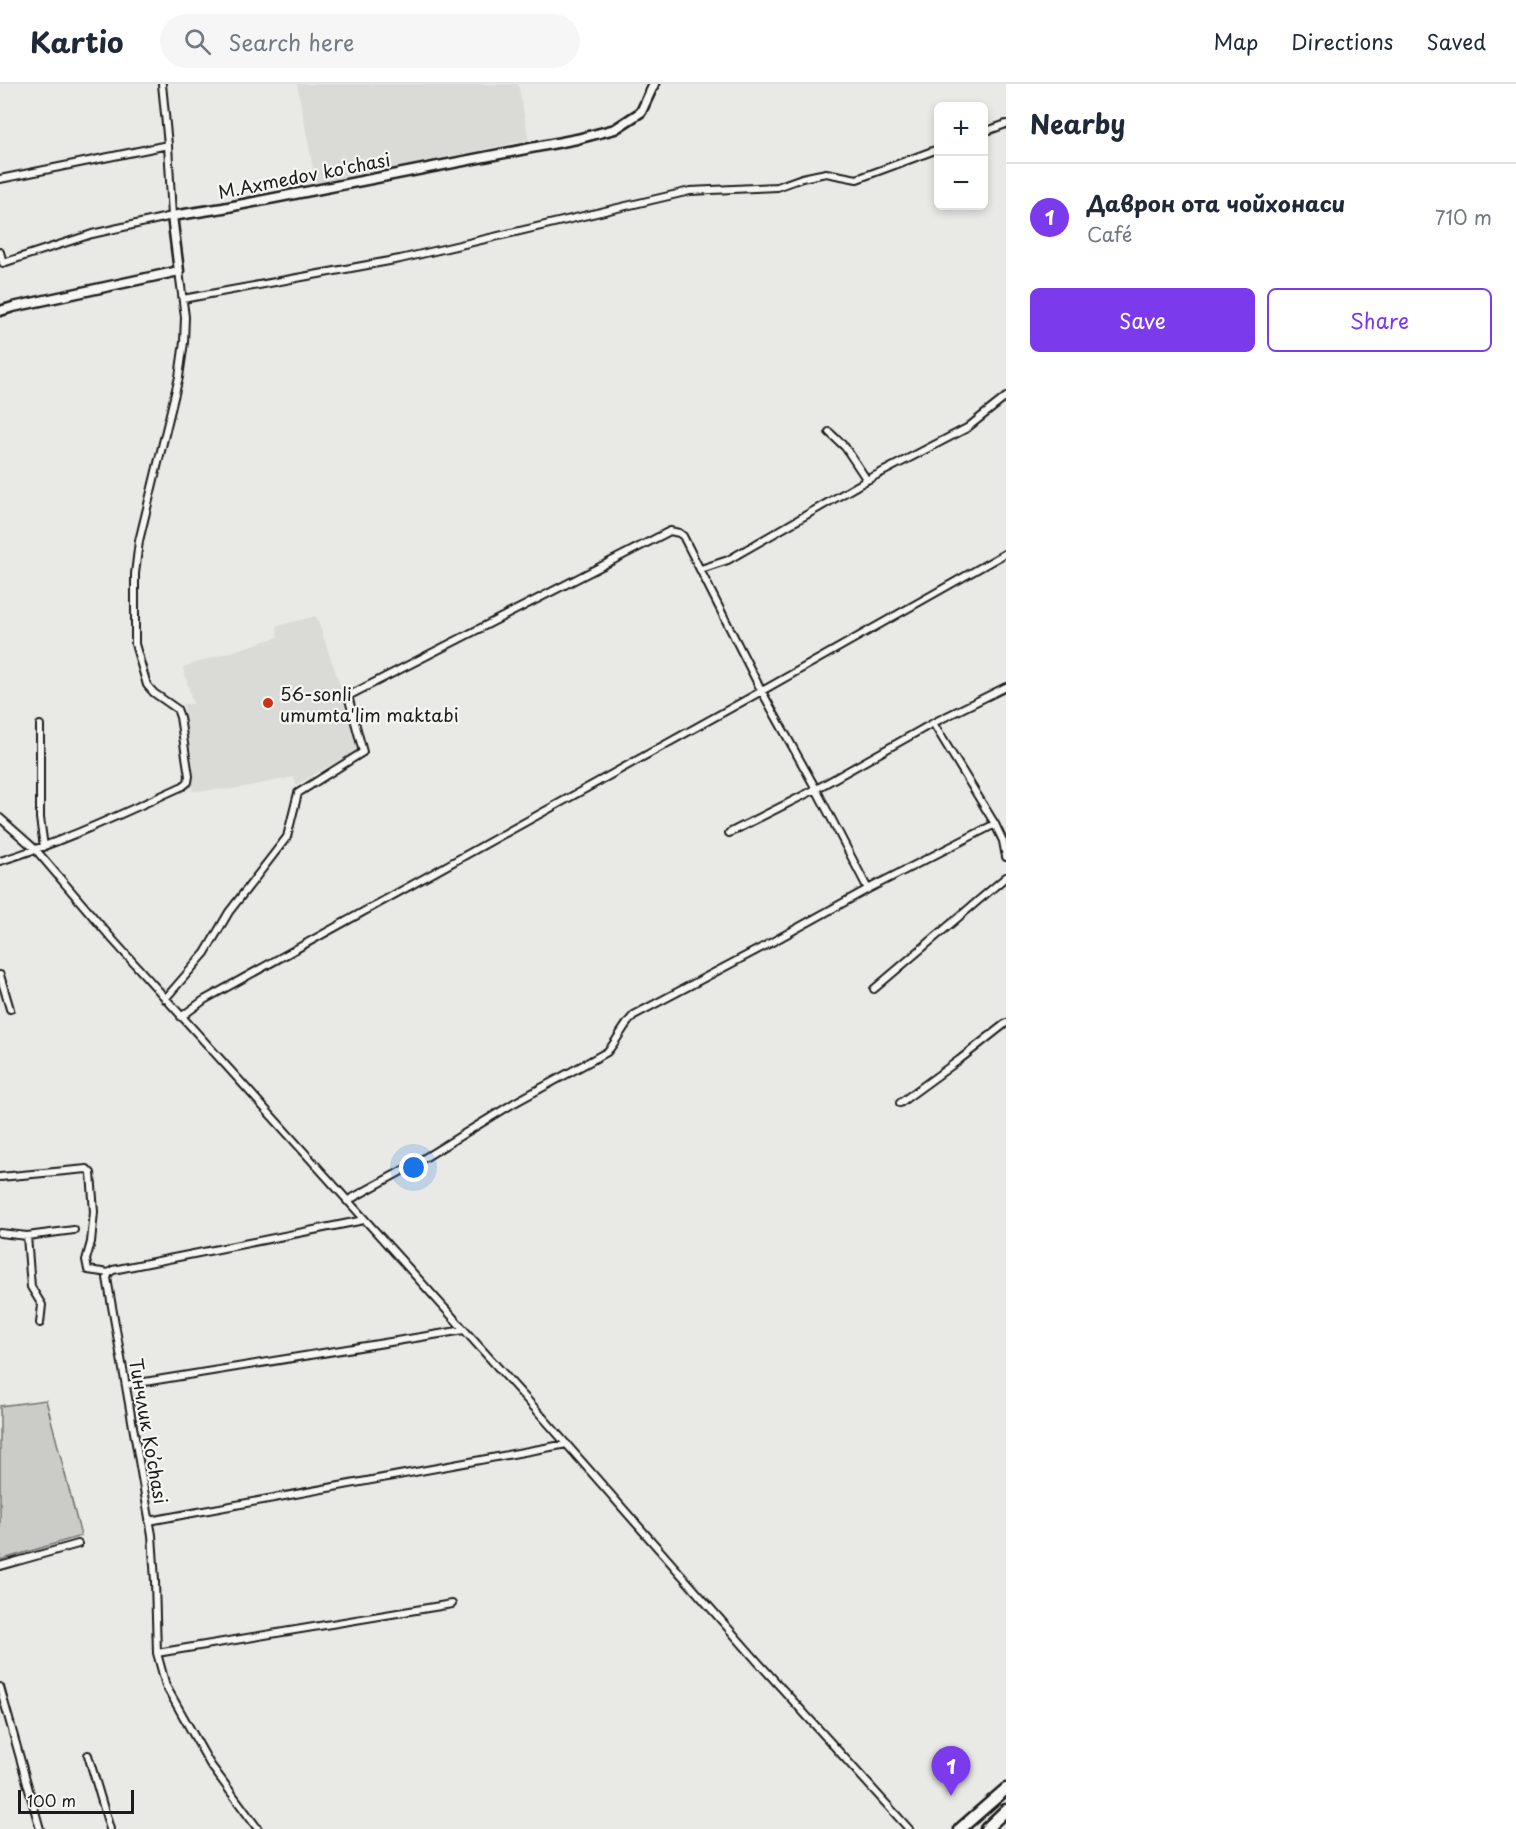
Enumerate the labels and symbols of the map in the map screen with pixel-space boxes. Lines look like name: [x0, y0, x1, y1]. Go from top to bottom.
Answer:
street label: M.Axmedov ko'chasi: [216, 145, 392, 205]
place label: 56-sonli umumta'lim maktabi: [280, 680, 459, 728]
marker: 56-sonli umumta'lim maktabi: [261, 696, 275, 710]
your location: [399, 1153, 428, 1182]
street label: Тинчлик Ko’chasi: [123, 1356, 175, 1506]
pin: 1: [932, 1746, 970, 1796]
scale bar: [18, 1787, 134, 1814]

